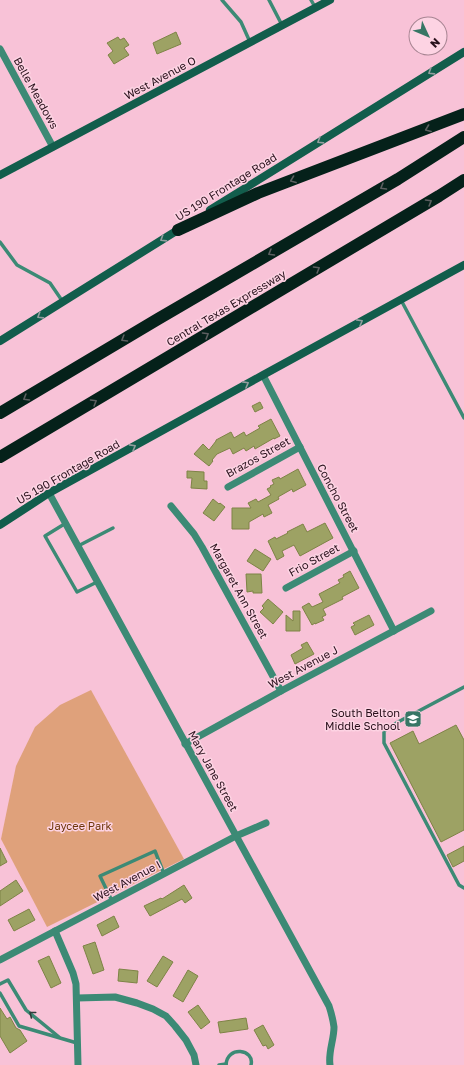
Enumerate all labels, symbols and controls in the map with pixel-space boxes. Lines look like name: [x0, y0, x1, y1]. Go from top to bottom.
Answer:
north arrow: [408, 16, 448, 56]
text: N: [428, 36, 443, 51]
street label: West Avenue O: [122, 53, 198, 102]
street label: Belle Meadows: [11, 55, 62, 131]
one-way arrow: [428, 68, 435, 75]
one-way arrow: [424, 124, 431, 132]
one-way arrow: [318, 136, 325, 143]
street label: US 190 Frontage Road: [173, 150, 279, 223]
one-way arrow: [290, 175, 297, 183]
one-way arrow: [380, 183, 387, 190]
one-way arrow: [425, 200, 432, 207]
one-way arrow: [160, 235, 167, 242]
one-way arrow: [268, 248, 275, 255]
one-way arrow: [313, 266, 320, 273]
street label: Central Texas Expressway: [164, 267, 288, 348]
one-way arrow: [37, 311, 44, 318]
one-way arrow: [356, 319, 363, 327]
one-way arrow: [202, 333, 209, 340]
one-way arrow: [121, 334, 128, 342]
one-way arrow: [242, 382, 249, 389]
one-way arrow: [23, 393, 31, 400]
one-way arrow: [90, 399, 97, 406]
street label: Brazos Street: [224, 434, 292, 479]
street label: US 190 Frontage Road: [14, 437, 122, 506]
one-way arrow: [128, 445, 136, 452]
street label: Concho Street: [315, 461, 362, 534]
street label: Frio Street: [286, 540, 341, 579]
street label: Margaret Ann Street: [208, 541, 271, 641]
street label: West Avenue J: [266, 643, 340, 690]
place label: South Belton Middle School: [325, 706, 400, 732]
school or university icon: South Belton Middle School: [403, 709, 423, 729]
street label: Mary Jane Street: [186, 728, 241, 813]
park label: Jaycee Park: [48, 819, 112, 832]
street label: West Avenue I: [91, 857, 163, 904]
one-way arrow: [29, 1011, 36, 1018]

